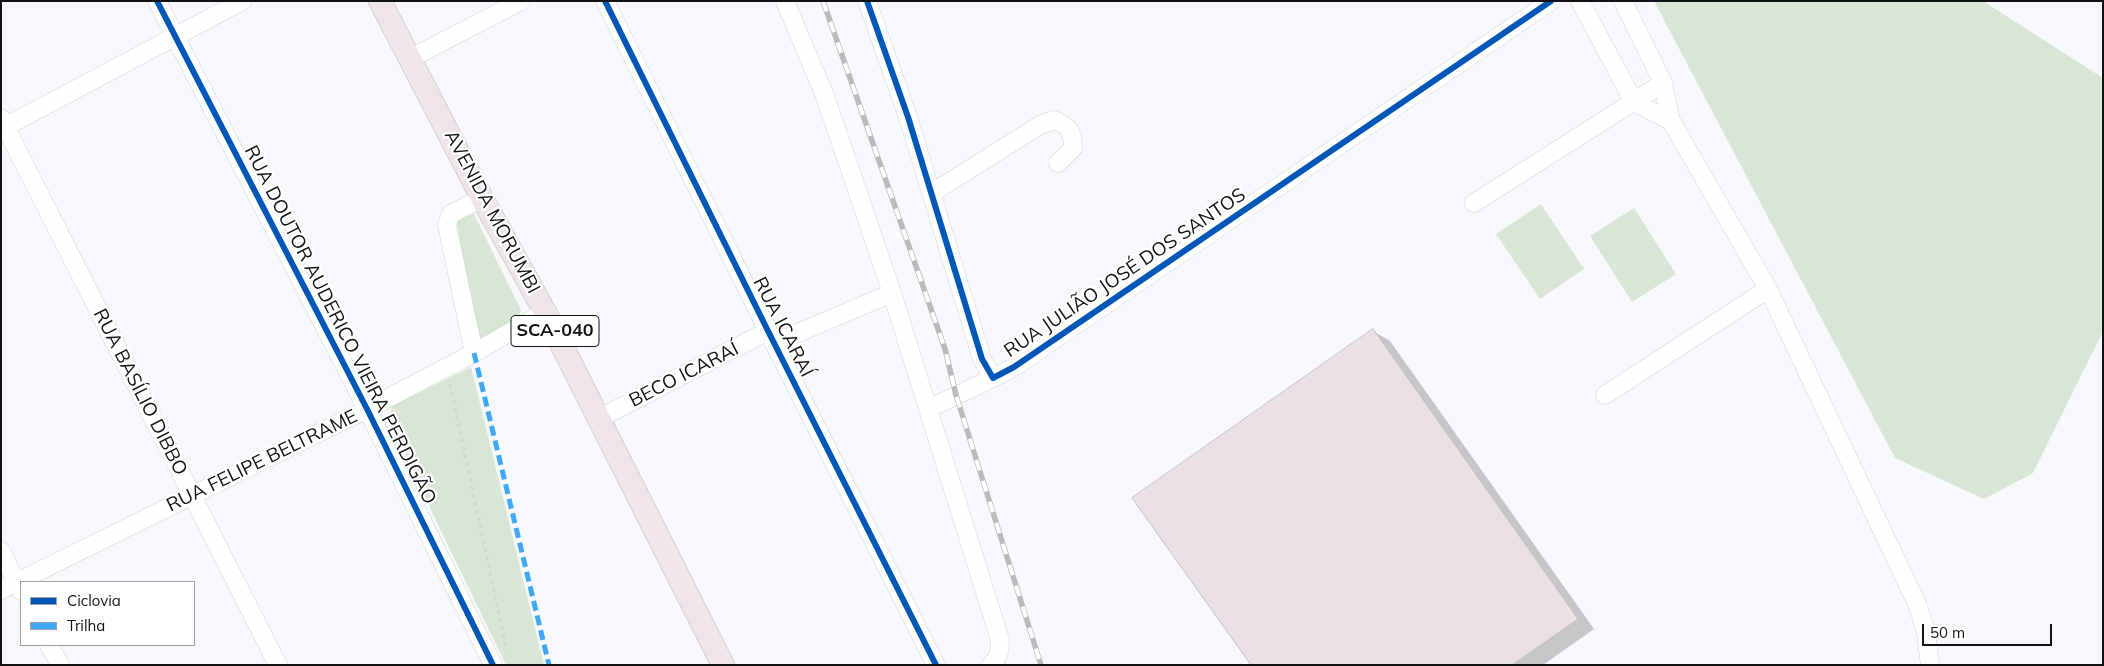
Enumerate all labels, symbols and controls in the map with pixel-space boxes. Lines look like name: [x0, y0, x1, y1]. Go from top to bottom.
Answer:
street label: AVENIDA MORUMBI: [439, 127, 545, 297]
street label: RUA DOUTOR AUDERICO VIEIRA PERDIGÃO: [239, 142, 441, 508]
street label: RUA JULIÃO JOSÉ DOS SANTOS: [1000, 184, 1250, 362]
street label: RUA ICARAÍ: [748, 273, 818, 381]
street label: RUA BASÍLIO DIBBO: [88, 305, 192, 479]
road number: SCA-040: [511, 316, 599, 346]
street label: BECO ICARAÍ: [626, 338, 742, 412]
street label: RUA FELIPE BELTRAME: [163, 405, 361, 517]
legend: [20, 581, 195, 646]
text: Ciclovia: [67, 591, 121, 610]
scale bar: [1924, 614, 2054, 646]
text: Trilha: [67, 616, 105, 635]
text: 50 m: [1930, 623, 1965, 642]

